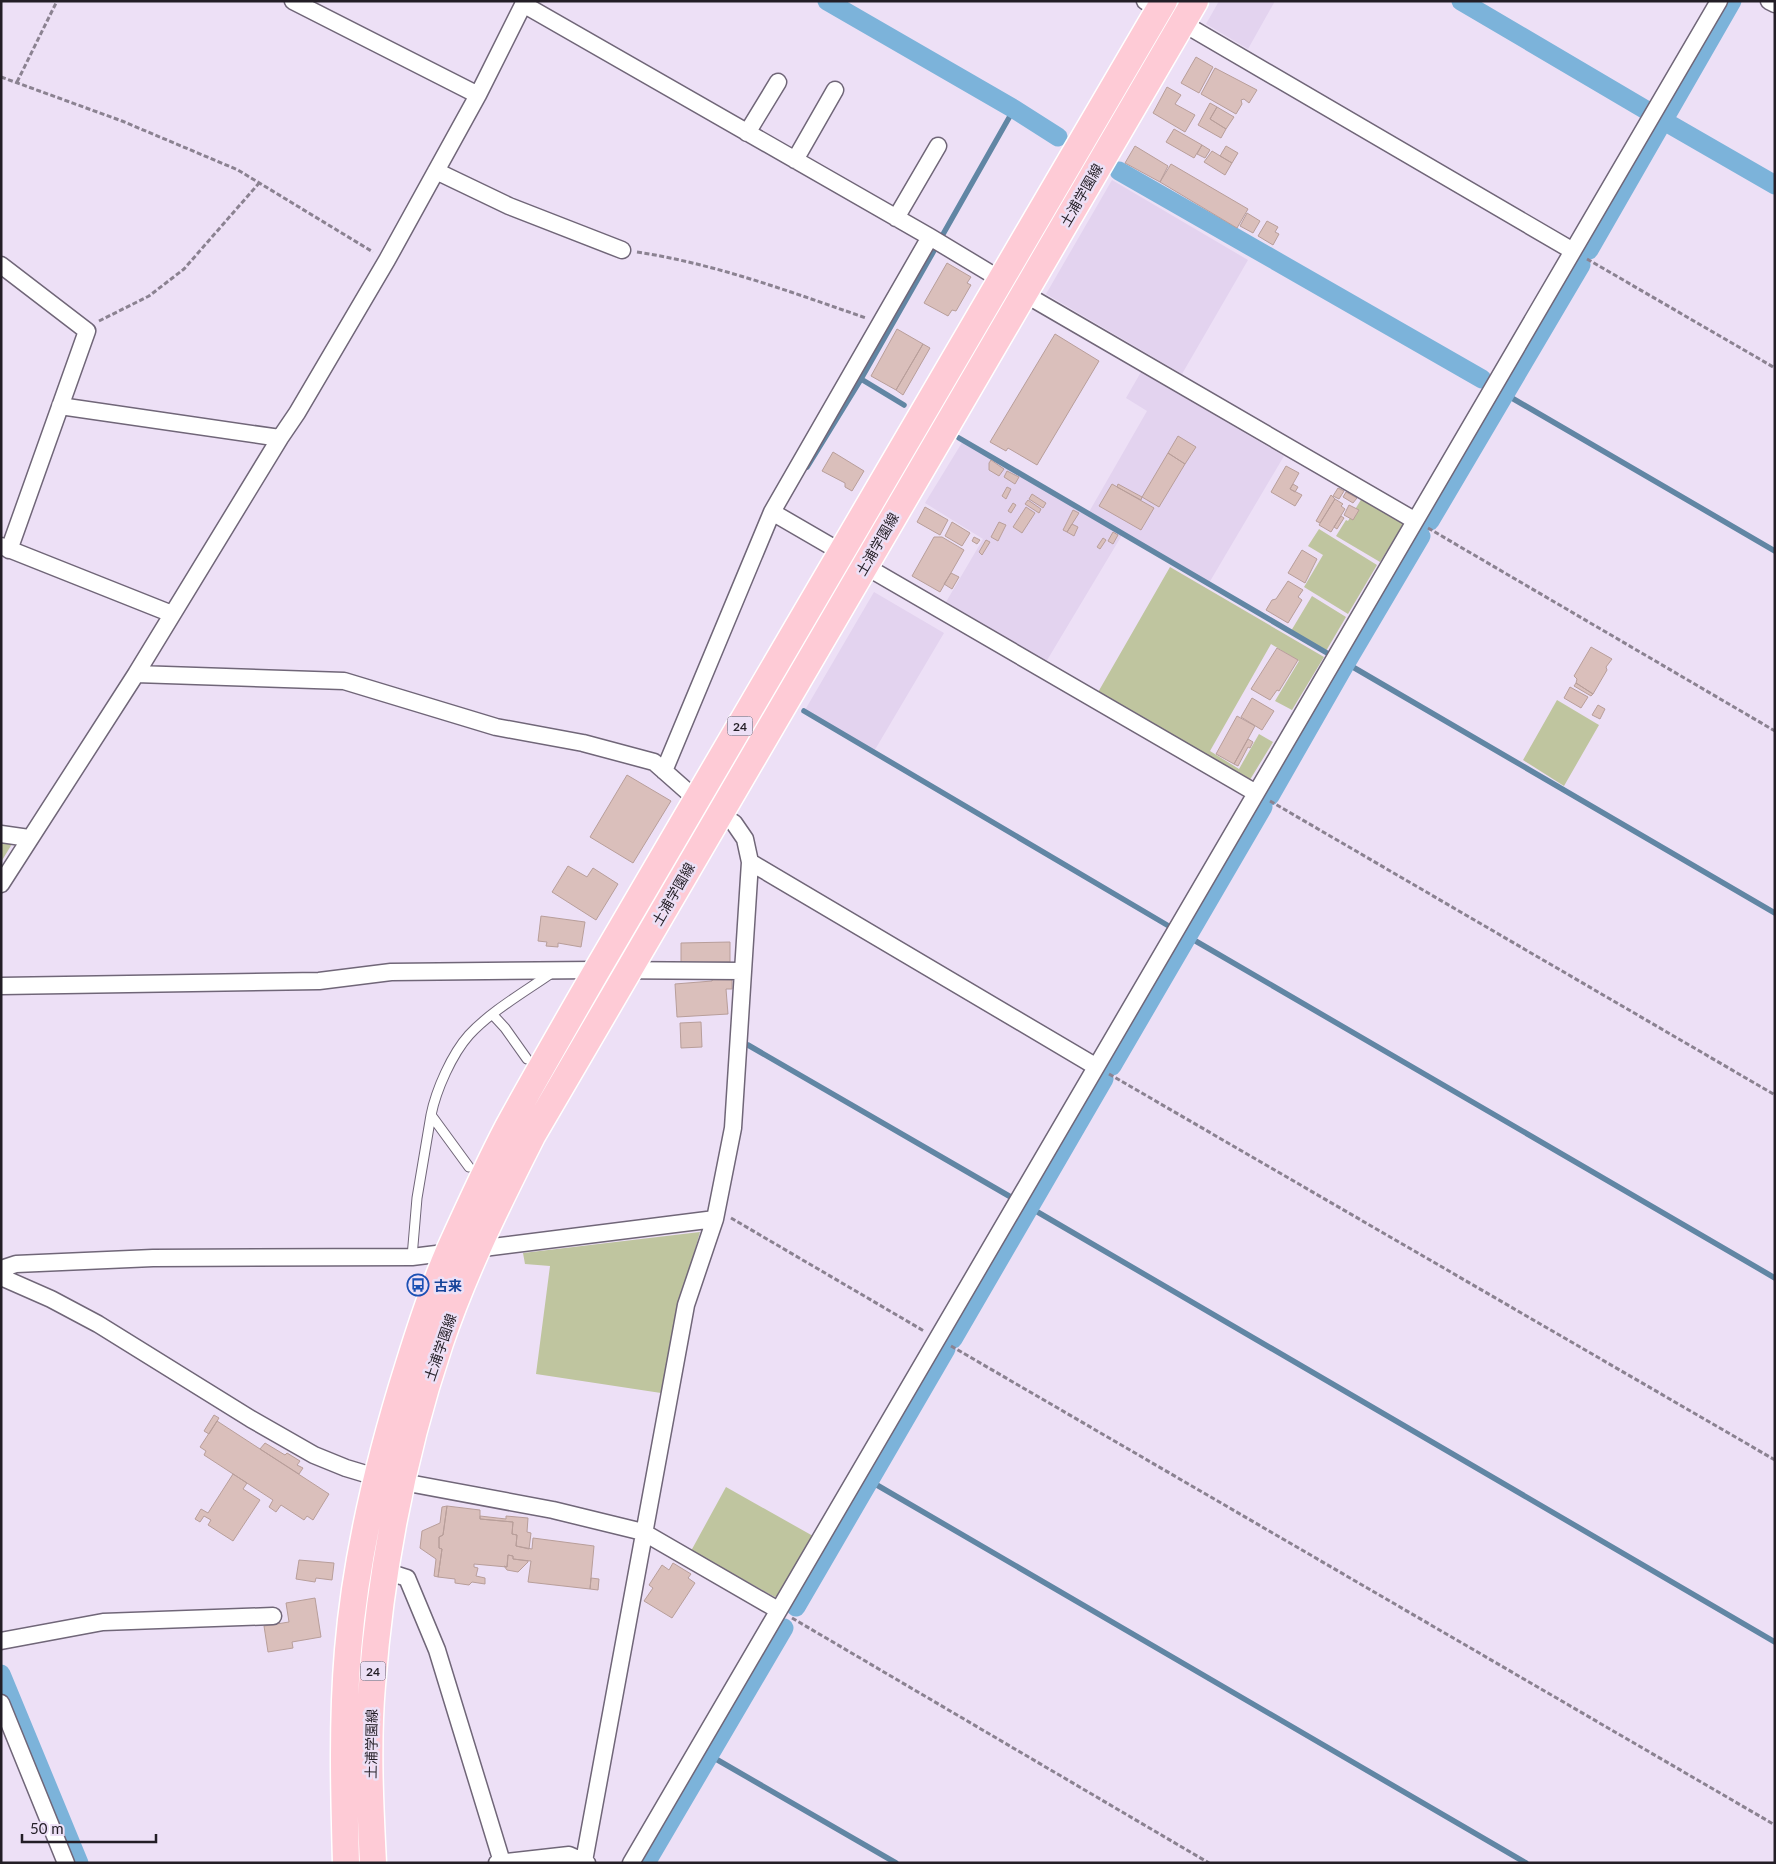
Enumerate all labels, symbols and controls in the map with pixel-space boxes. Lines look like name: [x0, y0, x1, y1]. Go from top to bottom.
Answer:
street label: 土浦学園線: [1056, 160, 1106, 230]
street label: 土浦学園線: [852, 509, 902, 579]
road number: 24: [728, 716, 752, 736]
street label: 土浦学園線: [648, 859, 698, 929]
bus stop icon: 古来: [406, 1273, 430, 1297]
place label: 古来: [434, 1277, 462, 1294]
street label: 土浦学園線: [421, 1311, 459, 1383]
road number: 24: [360, 1662, 386, 1680]
street label: 土浦学園線: [362, 1709, 380, 1779]
scale bar: [22, 1812, 156, 1844]
text: 50 m: [30, 1819, 64, 1837]

